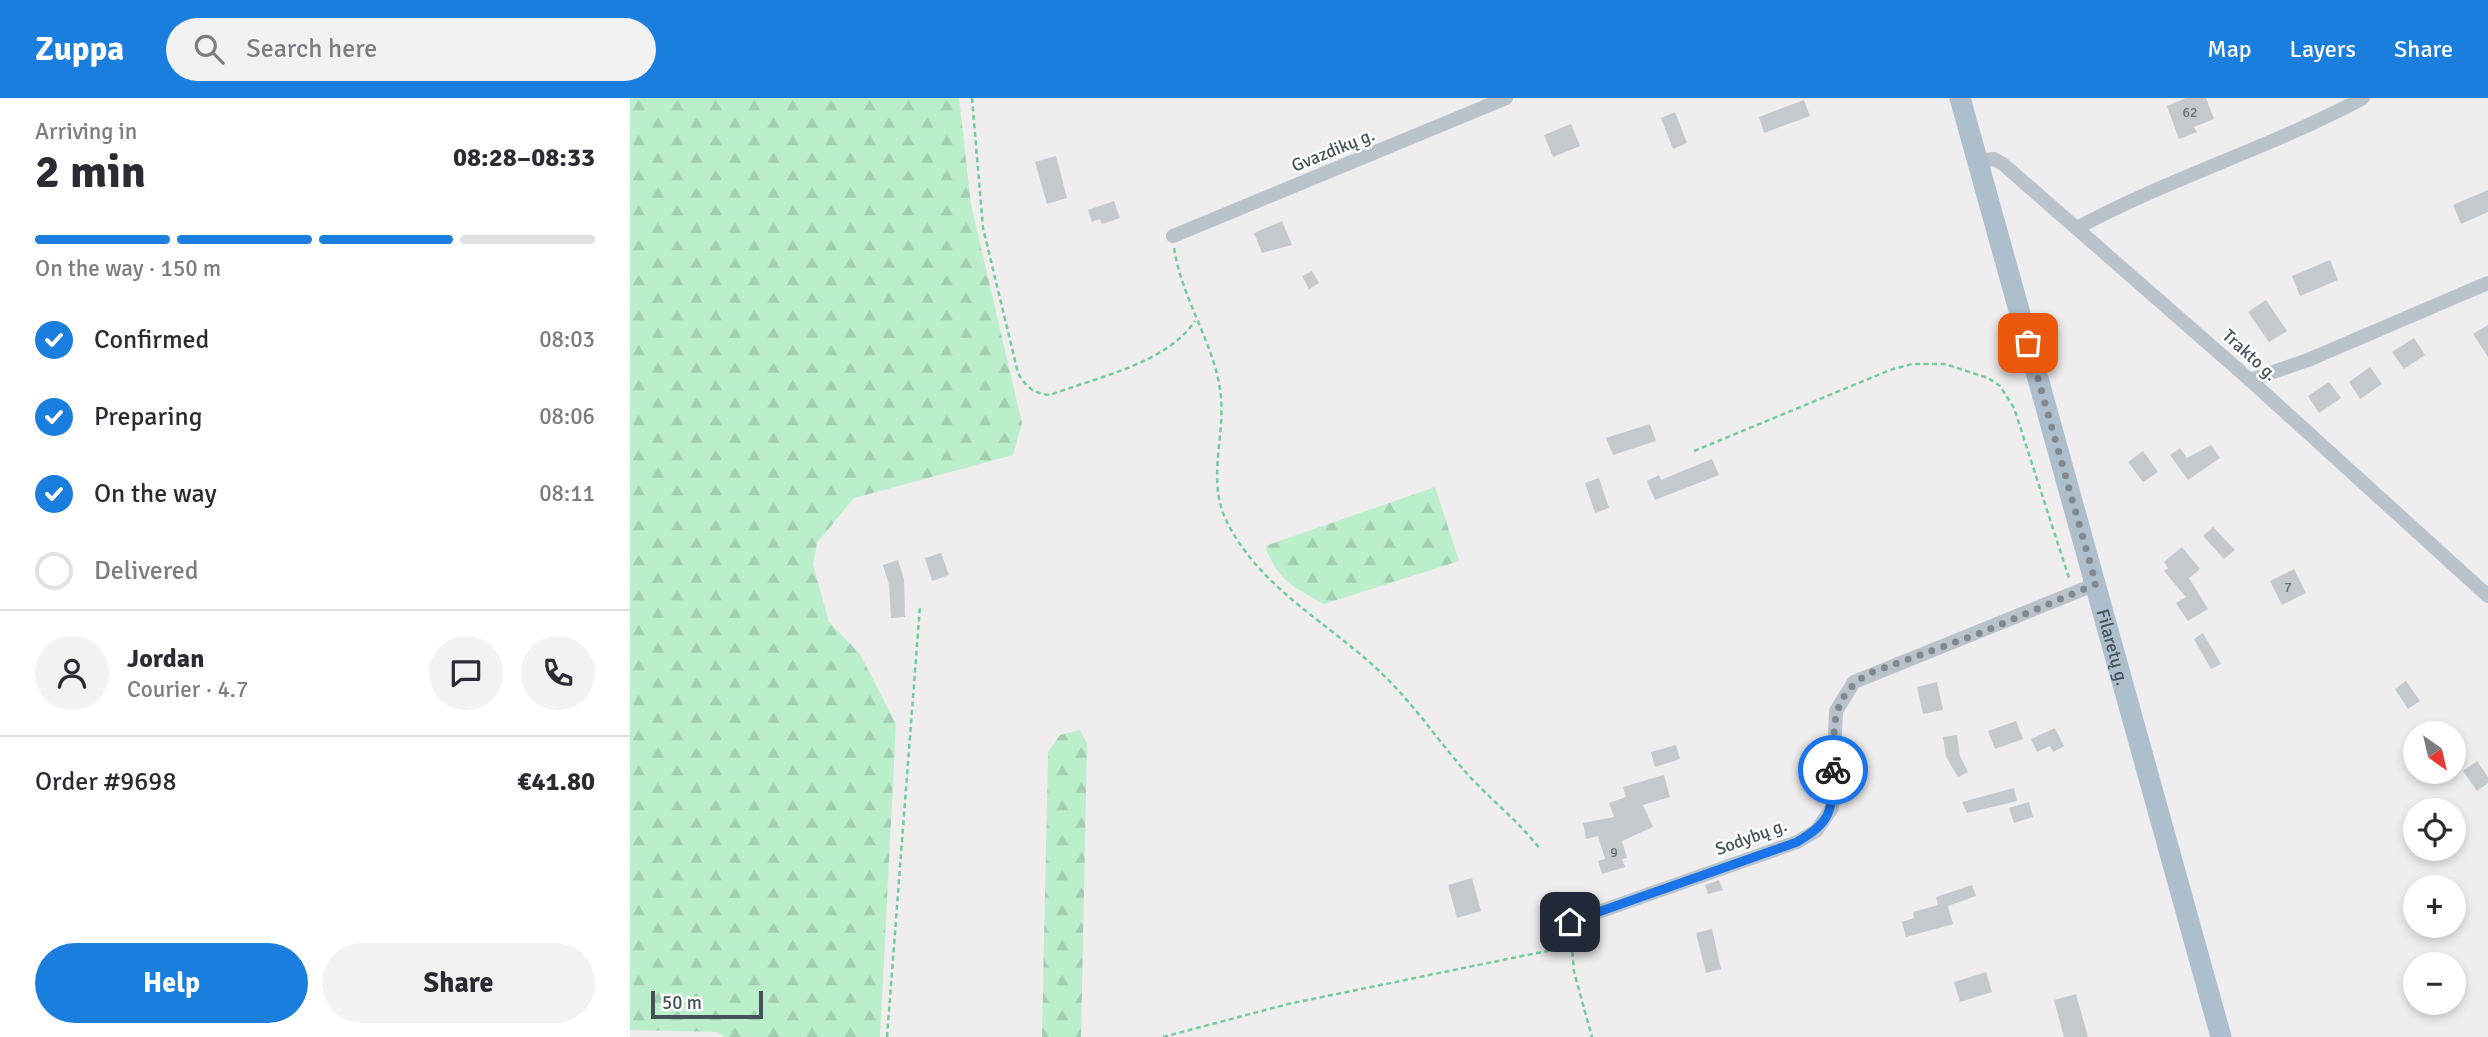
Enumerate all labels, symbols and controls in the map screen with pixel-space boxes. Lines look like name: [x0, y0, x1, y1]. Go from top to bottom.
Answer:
search box: [166, 18, 656, 81]
text: Zuppa: [35, 29, 124, 70]
icon: search: [190, 30, 228, 68]
text: Search here: [246, 33, 377, 65]
text: Map: [2207, 34, 2252, 64]
text: Layers: [2290, 34, 2356, 64]
text: Share: [2394, 34, 2453, 64]
house number: 62: [2182, 104, 2198, 121]
text: Arriving in: [35, 117, 137, 146]
street label: Gvazdikų g.: [1288, 123, 1378, 177]
text: 08:28–08:33: [453, 142, 595, 174]
text: 2 min: [35, 144, 146, 200]
text: On the way · 150 m: [35, 254, 221, 283]
pin: [1998, 313, 2058, 373]
icon: check: [35, 321, 73, 359]
text: Confirmed: [94, 324, 209, 356]
icon: bag: [2009, 324, 2047, 362]
text: 08:03: [539, 325, 595, 354]
street label: Trakto g.: [2218, 325, 2282, 385]
icon: check: [35, 398, 73, 436]
text: Preparing: [94, 401, 202, 433]
text: 08:06: [539, 402, 595, 431]
icon: check: [35, 475, 73, 513]
text: On the way: [94, 478, 217, 510]
text: 08:11: [539, 479, 595, 508]
text: Delivered: [94, 555, 199, 587]
house number: 7: [2284, 579, 2292, 596]
street label: Filaretų g.: [2092, 606, 2134, 688]
button: person: [35, 636, 109, 710]
button: chat: [429, 636, 503, 710]
button: phone: [521, 636, 595, 710]
text: Jordan: [127, 643, 204, 675]
text: Courier · 4.7: [127, 675, 248, 704]
north arrow: [2403, 721, 2466, 784]
map controls: [2403, 721, 2466, 1015]
courier: [1798, 735, 1868, 805]
icon: bike: [1814, 751, 1852, 789]
text: Order #9698: [35, 766, 176, 798]
text: €41.80: [517, 766, 595, 798]
button: locate: [2403, 798, 2466, 861]
street label: Sodybų g.: [1712, 814, 1790, 860]
house number: 9: [1610, 844, 1618, 861]
button: +: [2403, 875, 2466, 938]
pin: [1540, 892, 1600, 952]
icon: home: [1551, 903, 1589, 941]
button: Help: [35, 943, 308, 1023]
button: Share: [322, 943, 595, 1023]
button: −: [2403, 952, 2466, 1015]
scale bar: [651, 988, 763, 1020]
text: 50 m: [662, 991, 702, 1015]

